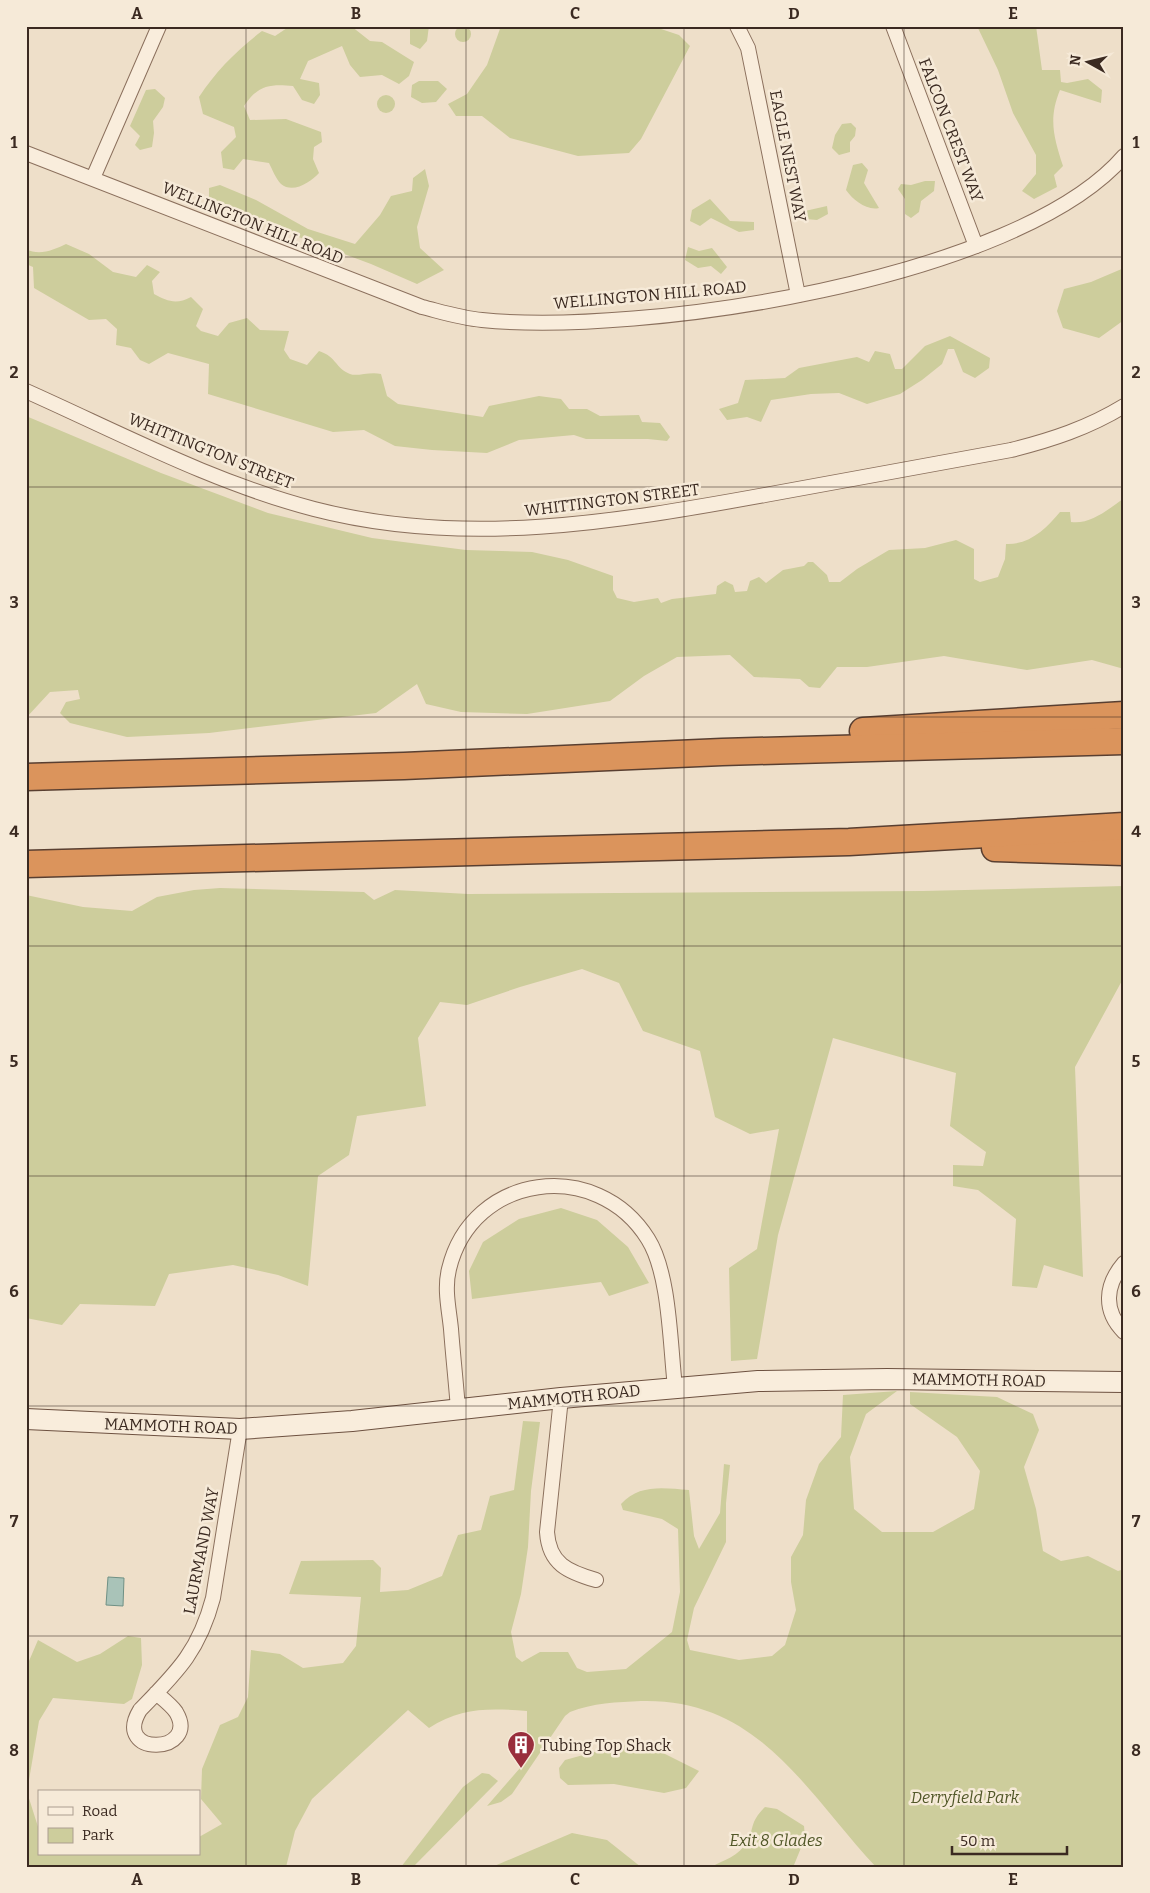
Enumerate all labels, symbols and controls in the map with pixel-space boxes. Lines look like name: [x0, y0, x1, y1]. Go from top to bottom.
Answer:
text: A: [131, 4, 143, 23]
text: B: [351, 4, 361, 23]
text: C: [570, 4, 580, 23]
text: D: [788, 4, 800, 23]
text: E: [1008, 4, 1018, 23]
north arrow: [1062, 38, 1112, 88]
text: N: [1066, 54, 1085, 67]
street label: FALCON CREST WAY: [915, 55, 987, 205]
street label: EAGLE NEST WAY: [766, 88, 810, 224]
text: 1: [11, 133, 18, 152]
text: 1: [1133, 133, 1140, 152]
street label: WELLINGTON HILL ROAD: [160, 178, 346, 268]
street label: WELLINGTON HILL ROAD: [553, 277, 747, 313]
text: 2: [9, 363, 19, 382]
text: 2: [1131, 363, 1141, 382]
street label: WHITTINGTON STREET: [126, 409, 296, 493]
street label: WHITTINGTON STREET: [523, 480, 701, 520]
text: 3: [9, 593, 19, 612]
text: 3: [1131, 593, 1141, 612]
text: 4: [9, 822, 19, 841]
text: 4: [1131, 822, 1141, 841]
text: 5: [10, 1052, 19, 1071]
text: 5: [1132, 1052, 1141, 1071]
text: 6: [9, 1282, 19, 1301]
text: 6: [1131, 1282, 1141, 1301]
street label: MAMMOTH ROAD: [912, 1369, 1046, 1391]
street label: MAMMOTH ROAD: [507, 1381, 641, 1413]
street label: MAMMOTH ROAD: [104, 1414, 238, 1438]
street label: LAURMAND WAY: [179, 1485, 223, 1616]
text: 7: [10, 1512, 19, 1531]
text: 7: [1132, 1512, 1141, 1531]
building icon: Tubing Top Shack: [506, 1730, 536, 1769]
place label: Tubing Top Shack: [540, 1736, 671, 1755]
text: 8: [9, 1741, 19, 1760]
text: 8: [1131, 1741, 1141, 1760]
park label: Derryfield Park: [911, 1788, 1020, 1807]
legend: [38, 1790, 200, 1856]
text: Road: [82, 1802, 117, 1820]
scale bar: [952, 1823, 1068, 1855]
text: Park: [82, 1826, 114, 1844]
park label: Exit 8 Glades: [729, 1831, 823, 1850]
text: 50 m: [960, 1832, 996, 1850]
text: A: [131, 1870, 143, 1889]
text: B: [351, 1870, 361, 1889]
text: C: [570, 1870, 580, 1889]
text: D: [788, 1870, 800, 1889]
text: E: [1008, 1870, 1018, 1889]

